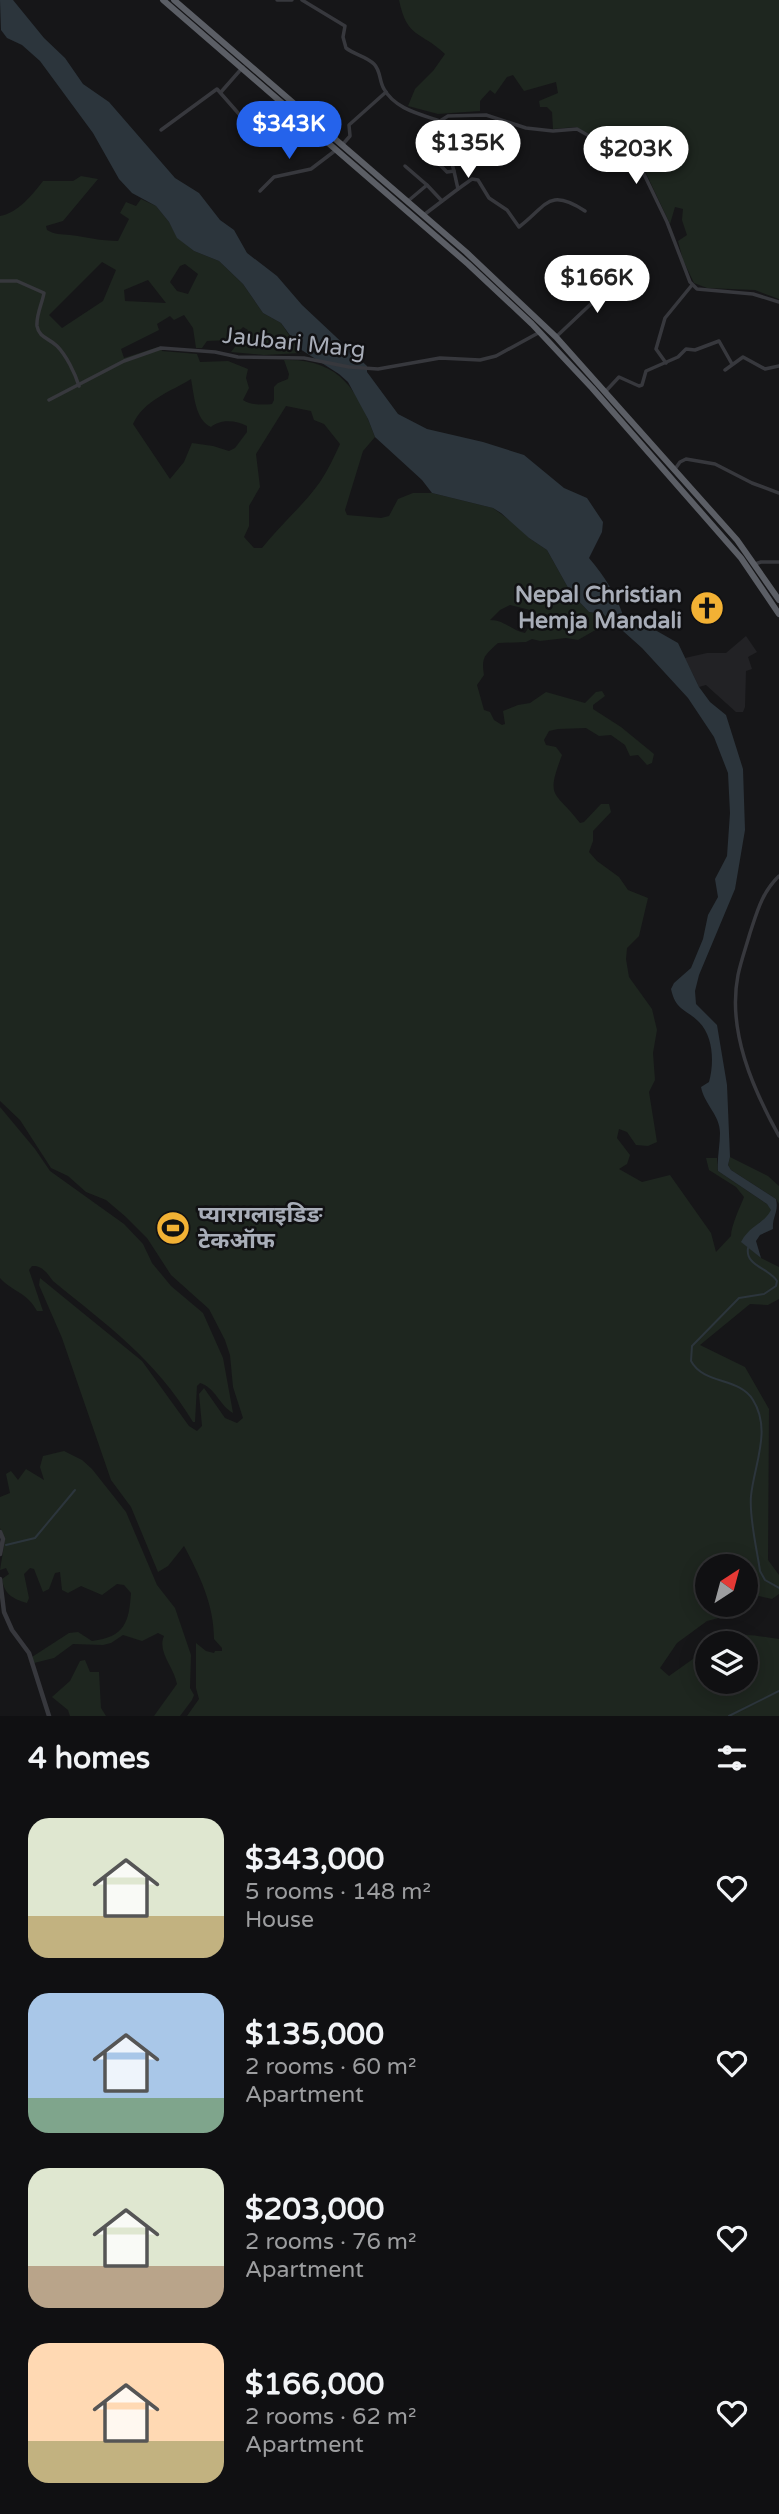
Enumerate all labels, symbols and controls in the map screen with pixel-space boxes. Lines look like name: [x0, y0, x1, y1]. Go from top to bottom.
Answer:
pin: $343K: [240, 102, 338, 161]
text: $343K: [253, 110, 325, 138]
pin: $135K: [419, 120, 517, 180]
pin: $203K: [587, 127, 685, 186]
text: $135K: [432, 129, 504, 157]
text: $203K: [600, 135, 672, 163]
pin: $166K: [548, 256, 646, 315]
text: $166K: [561, 264, 633, 292]
street label: Jaubari Marg: [221, 322, 367, 364]
place label: Nepal Christian Hemja Mandali: [515, 581, 682, 635]
church icon: Nepal Christian Hemja Mandali: [688, 589, 726, 627]
place label: प्याराग्लाइडिङ टेकऑफ: [198, 1201, 323, 1255]
sports icon: प्याराग्लाइडिङ टेकऑफ: [154, 1209, 192, 1247]
north arrow: [695, 1554, 758, 1617]
map controls: [695, 1554, 758, 1694]
button: layers: [695, 1631, 758, 1694]
icon: filters: [713, 1739, 751, 1777]
text: 4 homes: [28, 1740, 150, 1777]
text: $343,000: [245, 1841, 384, 1878]
icon: home: [84, 1846, 168, 1930]
icon: heart: [713, 1869, 751, 1907]
text: 5 rooms · 148 m²: [245, 1878, 431, 1906]
text: House: [245, 1906, 314, 1934]
text: $135,000: [245, 2016, 384, 2053]
icon: home: [84, 2021, 168, 2105]
icon: heart: [713, 2044, 751, 2082]
text: 2 rooms · 60 m²: [245, 2053, 416, 2081]
text: Apartment: [245, 2081, 364, 2109]
text: $203,000: [245, 2191, 384, 2228]
icon: home: [84, 2196, 168, 2280]
icon: heart: [713, 2219, 751, 2257]
text: 2 rooms · 76 m²: [245, 2228, 416, 2256]
text: Apartment: [245, 2256, 364, 2284]
text: $166,000: [245, 2366, 384, 2403]
icon: home: [84, 2371, 168, 2455]
icon: heart: [713, 2394, 751, 2432]
text: 2 rooms · 62 m²: [245, 2403, 416, 2431]
text: Apartment: [245, 2431, 364, 2459]

